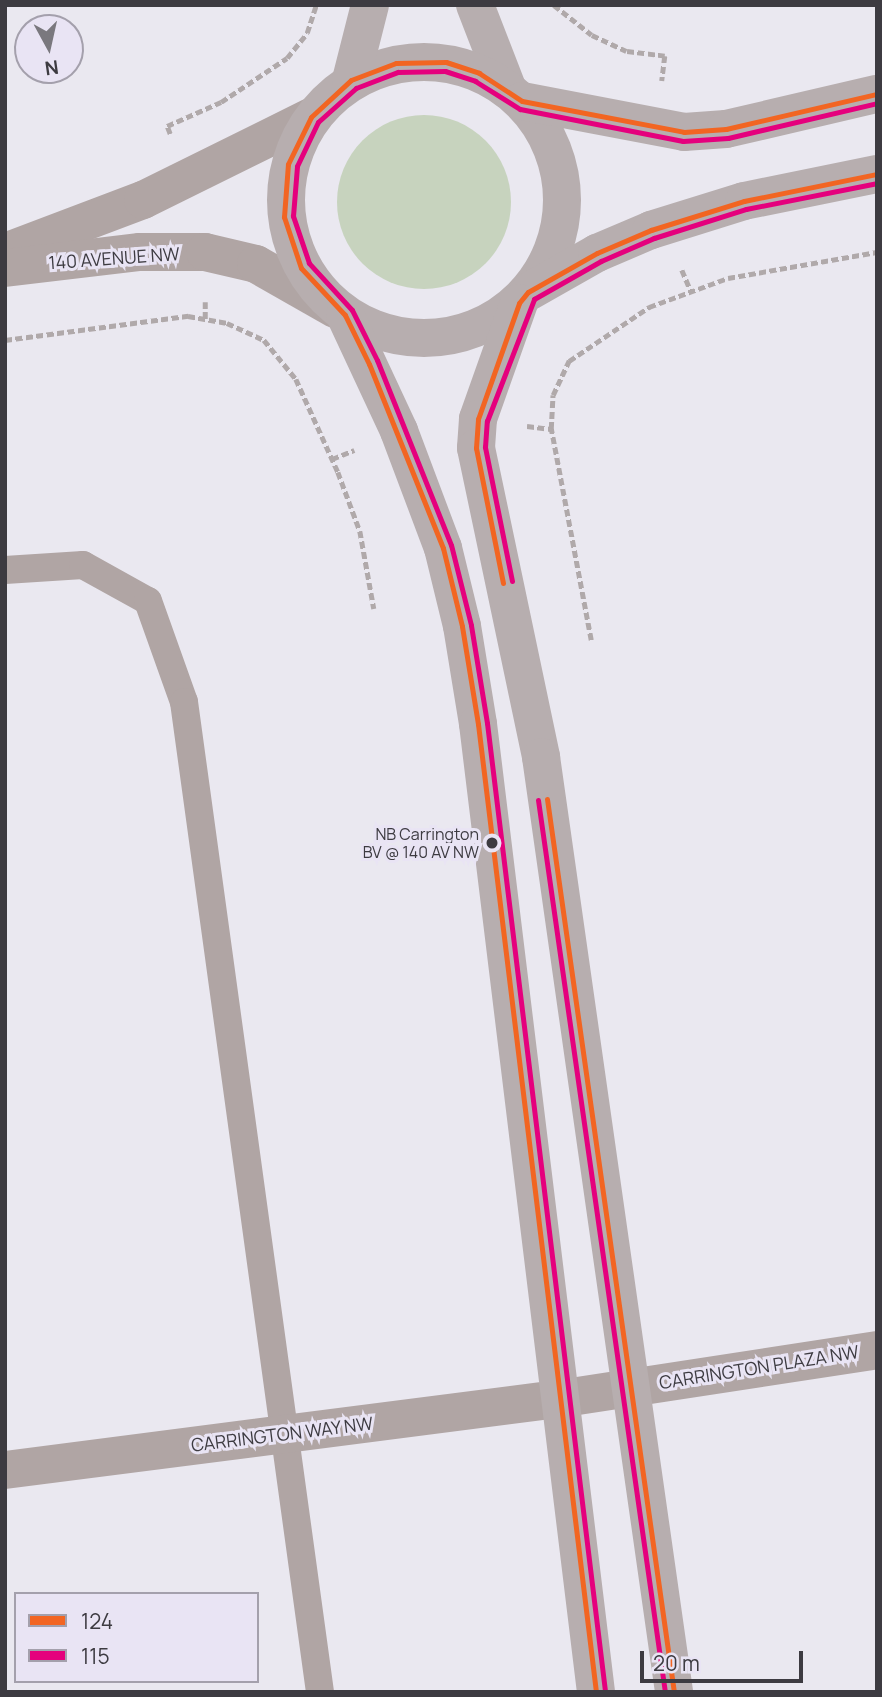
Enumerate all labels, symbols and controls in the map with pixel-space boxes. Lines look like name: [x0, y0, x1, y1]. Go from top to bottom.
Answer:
north arrow: [14, 14, 84, 84]
text: N: [43, 54, 60, 82]
street label: 140 AVENUE NW: [48, 243, 180, 273]
place label: NB Carrington BV @ 140 AV NW: [363, 824, 479, 862]
marker: NB Carrington BV @ 140 AV NW: [485, 836, 499, 850]
street label: CARRINGTON PLAZA NW: [658, 1341, 860, 1393]
street label: CARRINGTON WAY NW: [189, 1412, 375, 1456]
legend: [14, 1592, 259, 1683]
text: 124: [81, 1607, 113, 1635]
scale bar: [644, 1638, 807, 1682]
text: 115: [81, 1642, 110, 1670]
text: 20 m: [653, 1649, 700, 1677]

